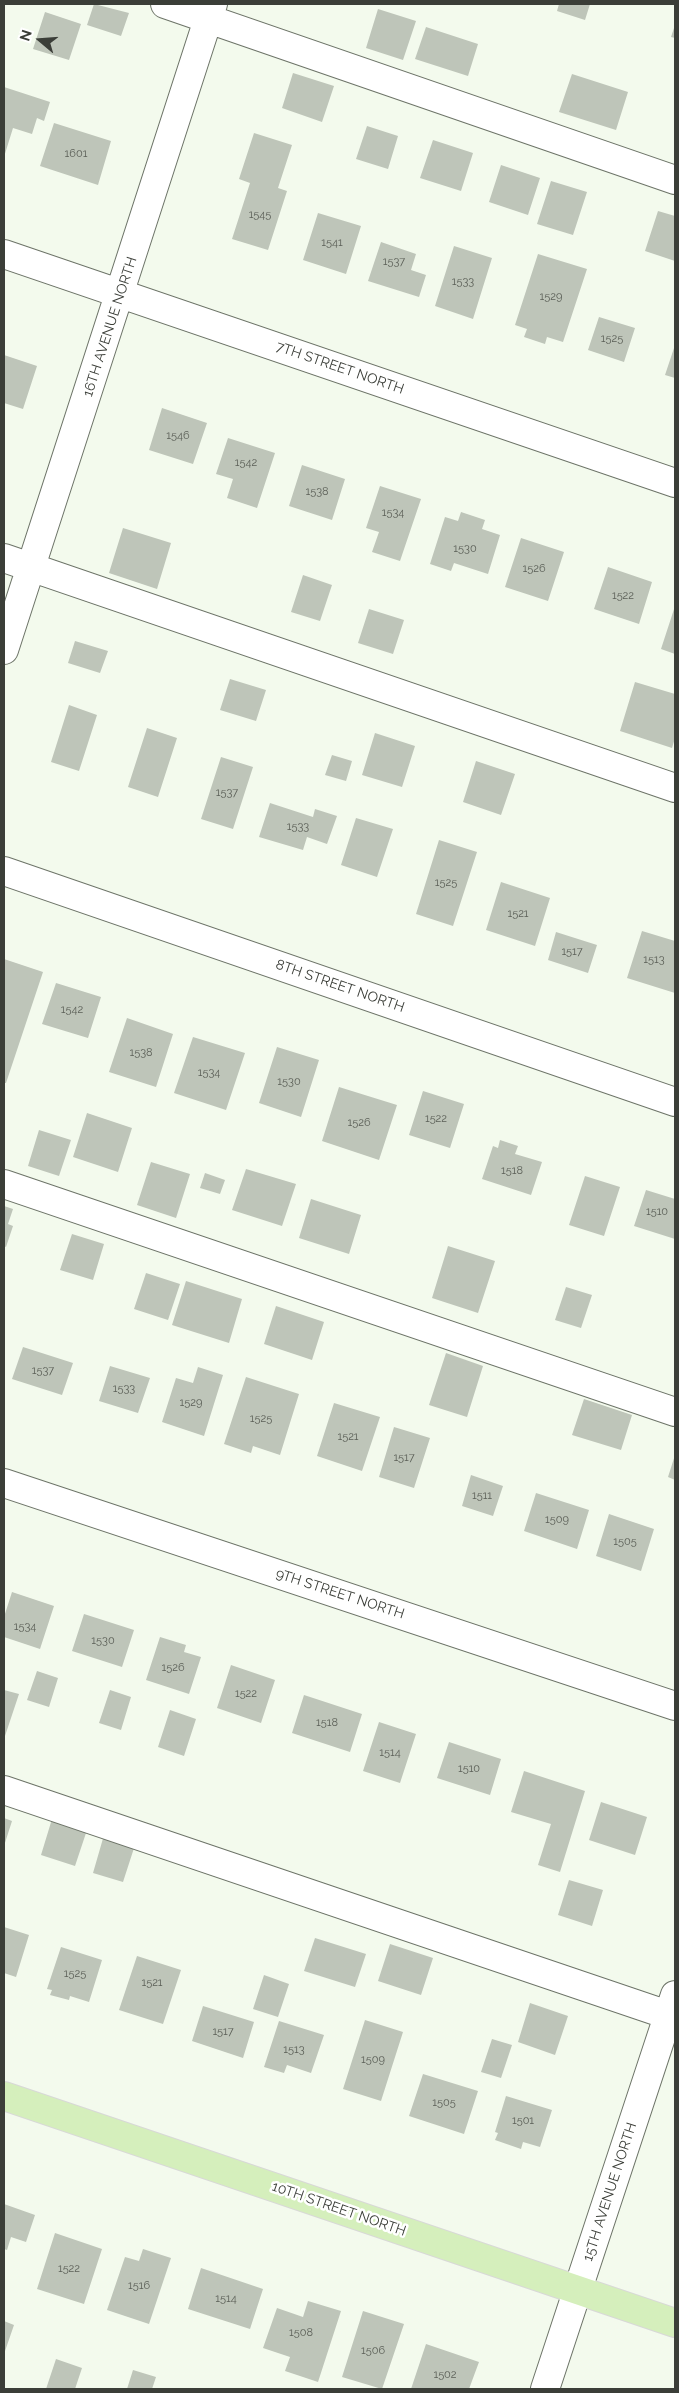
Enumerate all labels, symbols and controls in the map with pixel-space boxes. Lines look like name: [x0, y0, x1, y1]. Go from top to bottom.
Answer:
north arrow: [15, 15, 65, 65]
text: N: [16, 28, 35, 43]
house number: 1601: [65, 147, 87, 161]
house number: 1545: [249, 208, 271, 222]
house number: 1541: [321, 236, 343, 250]
street label: 16TH AVENUE NORTH: [79, 255, 141, 399]
house number: 1537: [383, 255, 405, 269]
house number: 1533: [452, 275, 474, 289]
house number: 1529: [540, 290, 562, 304]
house number: 1525: [601, 332, 623, 346]
street label: 7TH STREET NORTH: [274, 338, 406, 398]
house number: 1546: [166, 429, 190, 443]
house number: 1542: [235, 456, 257, 470]
house number: 1538: [305, 485, 329, 499]
house number: 1534: [382, 506, 404, 520]
house number: 1530: [453, 542, 477, 556]
house number: 1526: [522, 562, 546, 576]
house number: 1522: [612, 589, 634, 603]
house number: 1537: [216, 786, 238, 800]
house number: 1533: [287, 820, 309, 834]
house number: 1525: [435, 876, 457, 890]
house number: 1521: [507, 907, 529, 921]
house number: 1517: [561, 945, 583, 959]
house number: 1513: [643, 953, 665, 967]
street label: 8TH STREET NORTH: [273, 956, 407, 1016]
house number: 1542: [61, 1003, 83, 1017]
house number: 1538: [129, 1046, 153, 1060]
house number: 1534: [198, 1066, 220, 1080]
house number: 1530: [277, 1075, 301, 1089]
house number: 1522: [425, 1112, 447, 1126]
house number: 1526: [347, 1116, 371, 1130]
house number: 1518: [501, 1164, 523, 1178]
house number: 1510: [646, 1205, 668, 1219]
house number: 1537: [32, 1364, 54, 1378]
house number: 1533: [113, 1382, 135, 1396]
house number: 1529: [180, 1396, 202, 1410]
house number: 1525: [250, 1412, 272, 1426]
house number: 1521: [337, 1430, 359, 1444]
house number: 1517: [393, 1451, 415, 1465]
house number: 1511: [472, 1489, 492, 1503]
house number: 1509: [545, 1513, 569, 1527]
house number: 1505: [613, 1535, 637, 1549]
street label: 9TH STREET NORTH: [274, 1565, 406, 1623]
house number: 1534: [14, 1620, 36, 1634]
house number: 1530: [91, 1634, 115, 1648]
house number: 1526: [161, 1661, 185, 1675]
house number: 1522: [235, 1687, 257, 1701]
house number: 1518: [316, 1716, 338, 1730]
house number: 1514: [379, 1746, 401, 1760]
house number: 1510: [458, 1762, 480, 1776]
house number: 1525: [64, 1967, 86, 1981]
house number: 1521: [141, 1976, 163, 1990]
house number: 1517: [212, 2025, 234, 2039]
house number: 1513: [283, 2043, 305, 2057]
house number: 1509: [361, 2053, 385, 2067]
house number: 1505: [432, 2096, 456, 2110]
house number: 1501: [512, 2114, 534, 2128]
street label: 15TH AVENUE NORTH: [580, 2120, 640, 2264]
street label: 10TH STREET NORTH: [270, 2178, 408, 2240]
house number: 1522: [58, 2262, 80, 2276]
house number: 1516: [128, 2279, 150, 2293]
house number: 1514: [215, 2292, 237, 2306]
house number: 1508: [289, 2326, 313, 2340]
house number: 1506: [361, 2344, 385, 2358]
house number: 1502: [433, 2368, 457, 2382]

